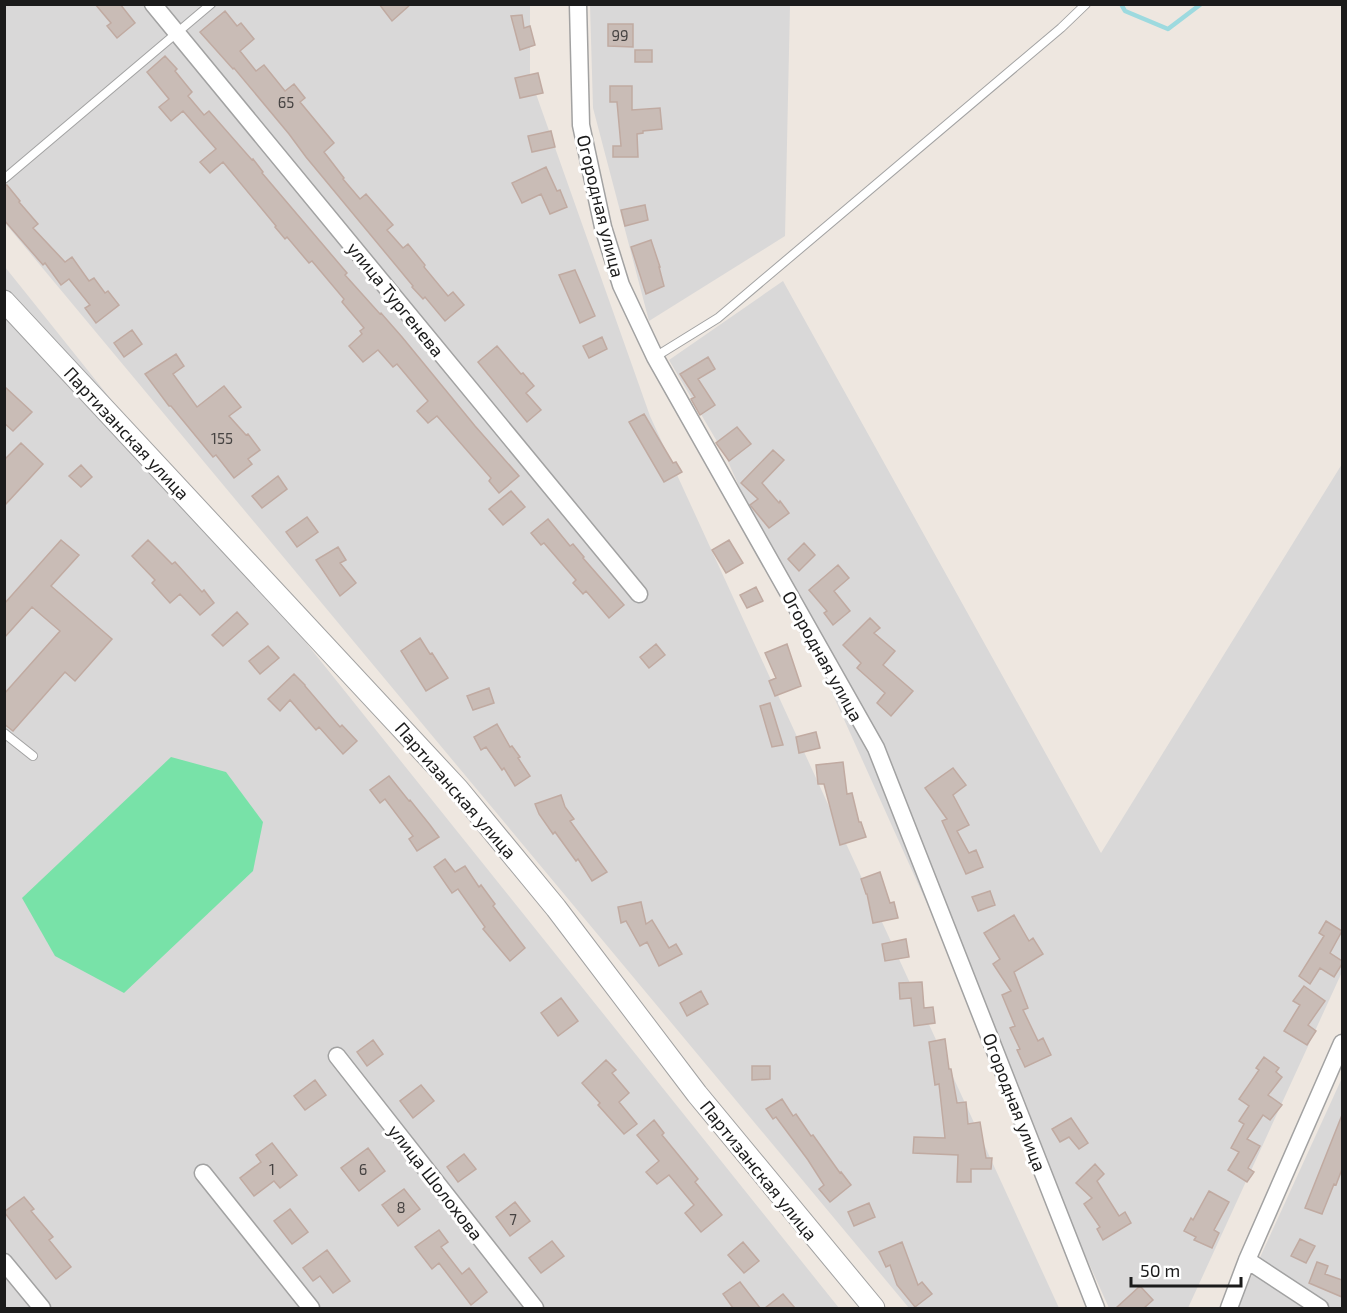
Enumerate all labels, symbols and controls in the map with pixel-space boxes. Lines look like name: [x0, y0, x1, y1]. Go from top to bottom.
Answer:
house number: 99: [611, 26, 629, 44]
house number: 65: [278, 93, 294, 111]
street label: Огородная улица: [573, 132, 629, 280]
street label: улица Тургенева: [343, 237, 449, 361]
street label: Партизанская улица: [60, 362, 194, 504]
house number: 155: [211, 429, 233, 447]
street label: Огородная улица: [778, 587, 868, 725]
street label: Партизанская улица: [391, 717, 521, 863]
street label: Огородная улица: [979, 1030, 1051, 1174]
street label: Партизанская улица: [696, 1096, 822, 1244]
street label: улица Шолохова: [384, 1120, 488, 1244]
house number: 1: [269, 1160, 275, 1178]
house number: 6: [359, 1160, 367, 1178]
house number: 8: [396, 1198, 406, 1216]
house number: 7: [509, 1210, 517, 1228]
scale bar: [1131, 1250, 1240, 1288]
text: 50 m: [1140, 1259, 1180, 1281]

